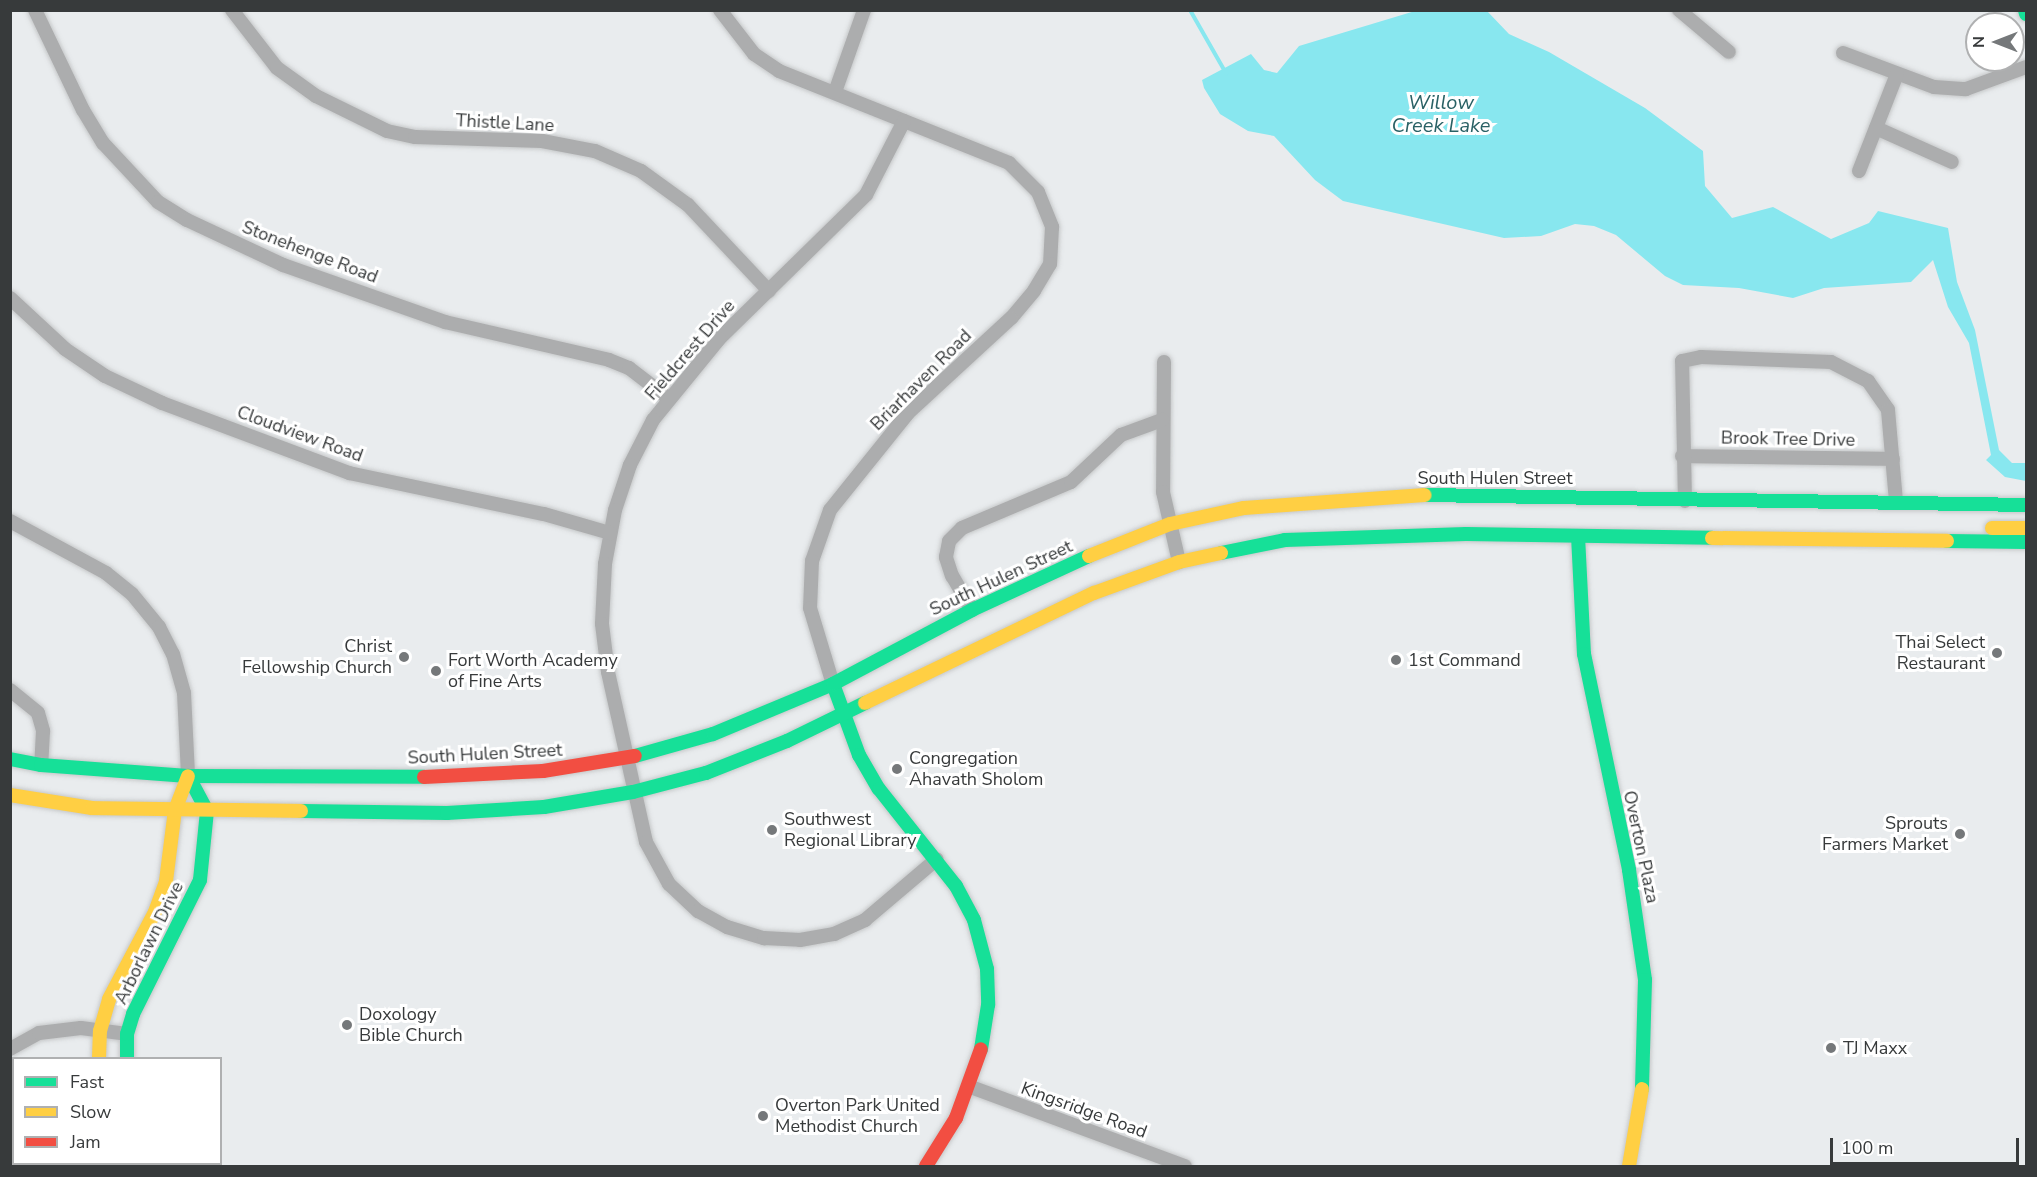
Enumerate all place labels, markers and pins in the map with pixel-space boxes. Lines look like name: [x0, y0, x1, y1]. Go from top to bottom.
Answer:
place label: Thai Select Restaurant: [1895, 632, 1985, 674]
place label: Christ Fellowship Church: [242, 636, 392, 678]
marker: Thai Select Restaurant: [1990, 646, 2004, 660]
place label: 1st Command: [1408, 649, 1521, 671]
marker: Christ Fellowship Church: [397, 650, 411, 664]
place label: Fort Worth Academy of Fine Arts: [448, 650, 618, 692]
marker: 1st Command: [1389, 653, 1403, 667]
marker: Fort Worth Academy of Fine Arts: [429, 664, 443, 678]
place label: Congregation Ahavath Sholom: [909, 748, 1044, 790]
marker: Congregation Ahavath Sholom: [890, 762, 904, 776]
place label: Southwest Regional Library: [784, 809, 916, 852]
place label: Sprouts Farmers Market: [1822, 813, 1948, 856]
marker: Southwest Regional Library: [765, 823, 779, 837]
marker: Sprouts Farmers Market: [1953, 827, 1967, 841]
place label: Doxology Bible Church: [359, 1004, 463, 1046]
marker: Doxology Bible Church: [340, 1018, 354, 1032]
place label: TJ Maxx: [1843, 1037, 1907, 1059]
marker: TJ Maxx: [1824, 1041, 1838, 1055]
place label: Overton Park United Methodist Church: [775, 1095, 940, 1138]
marker: Overton Park United Methodist Church: [756, 1109, 770, 1123]

